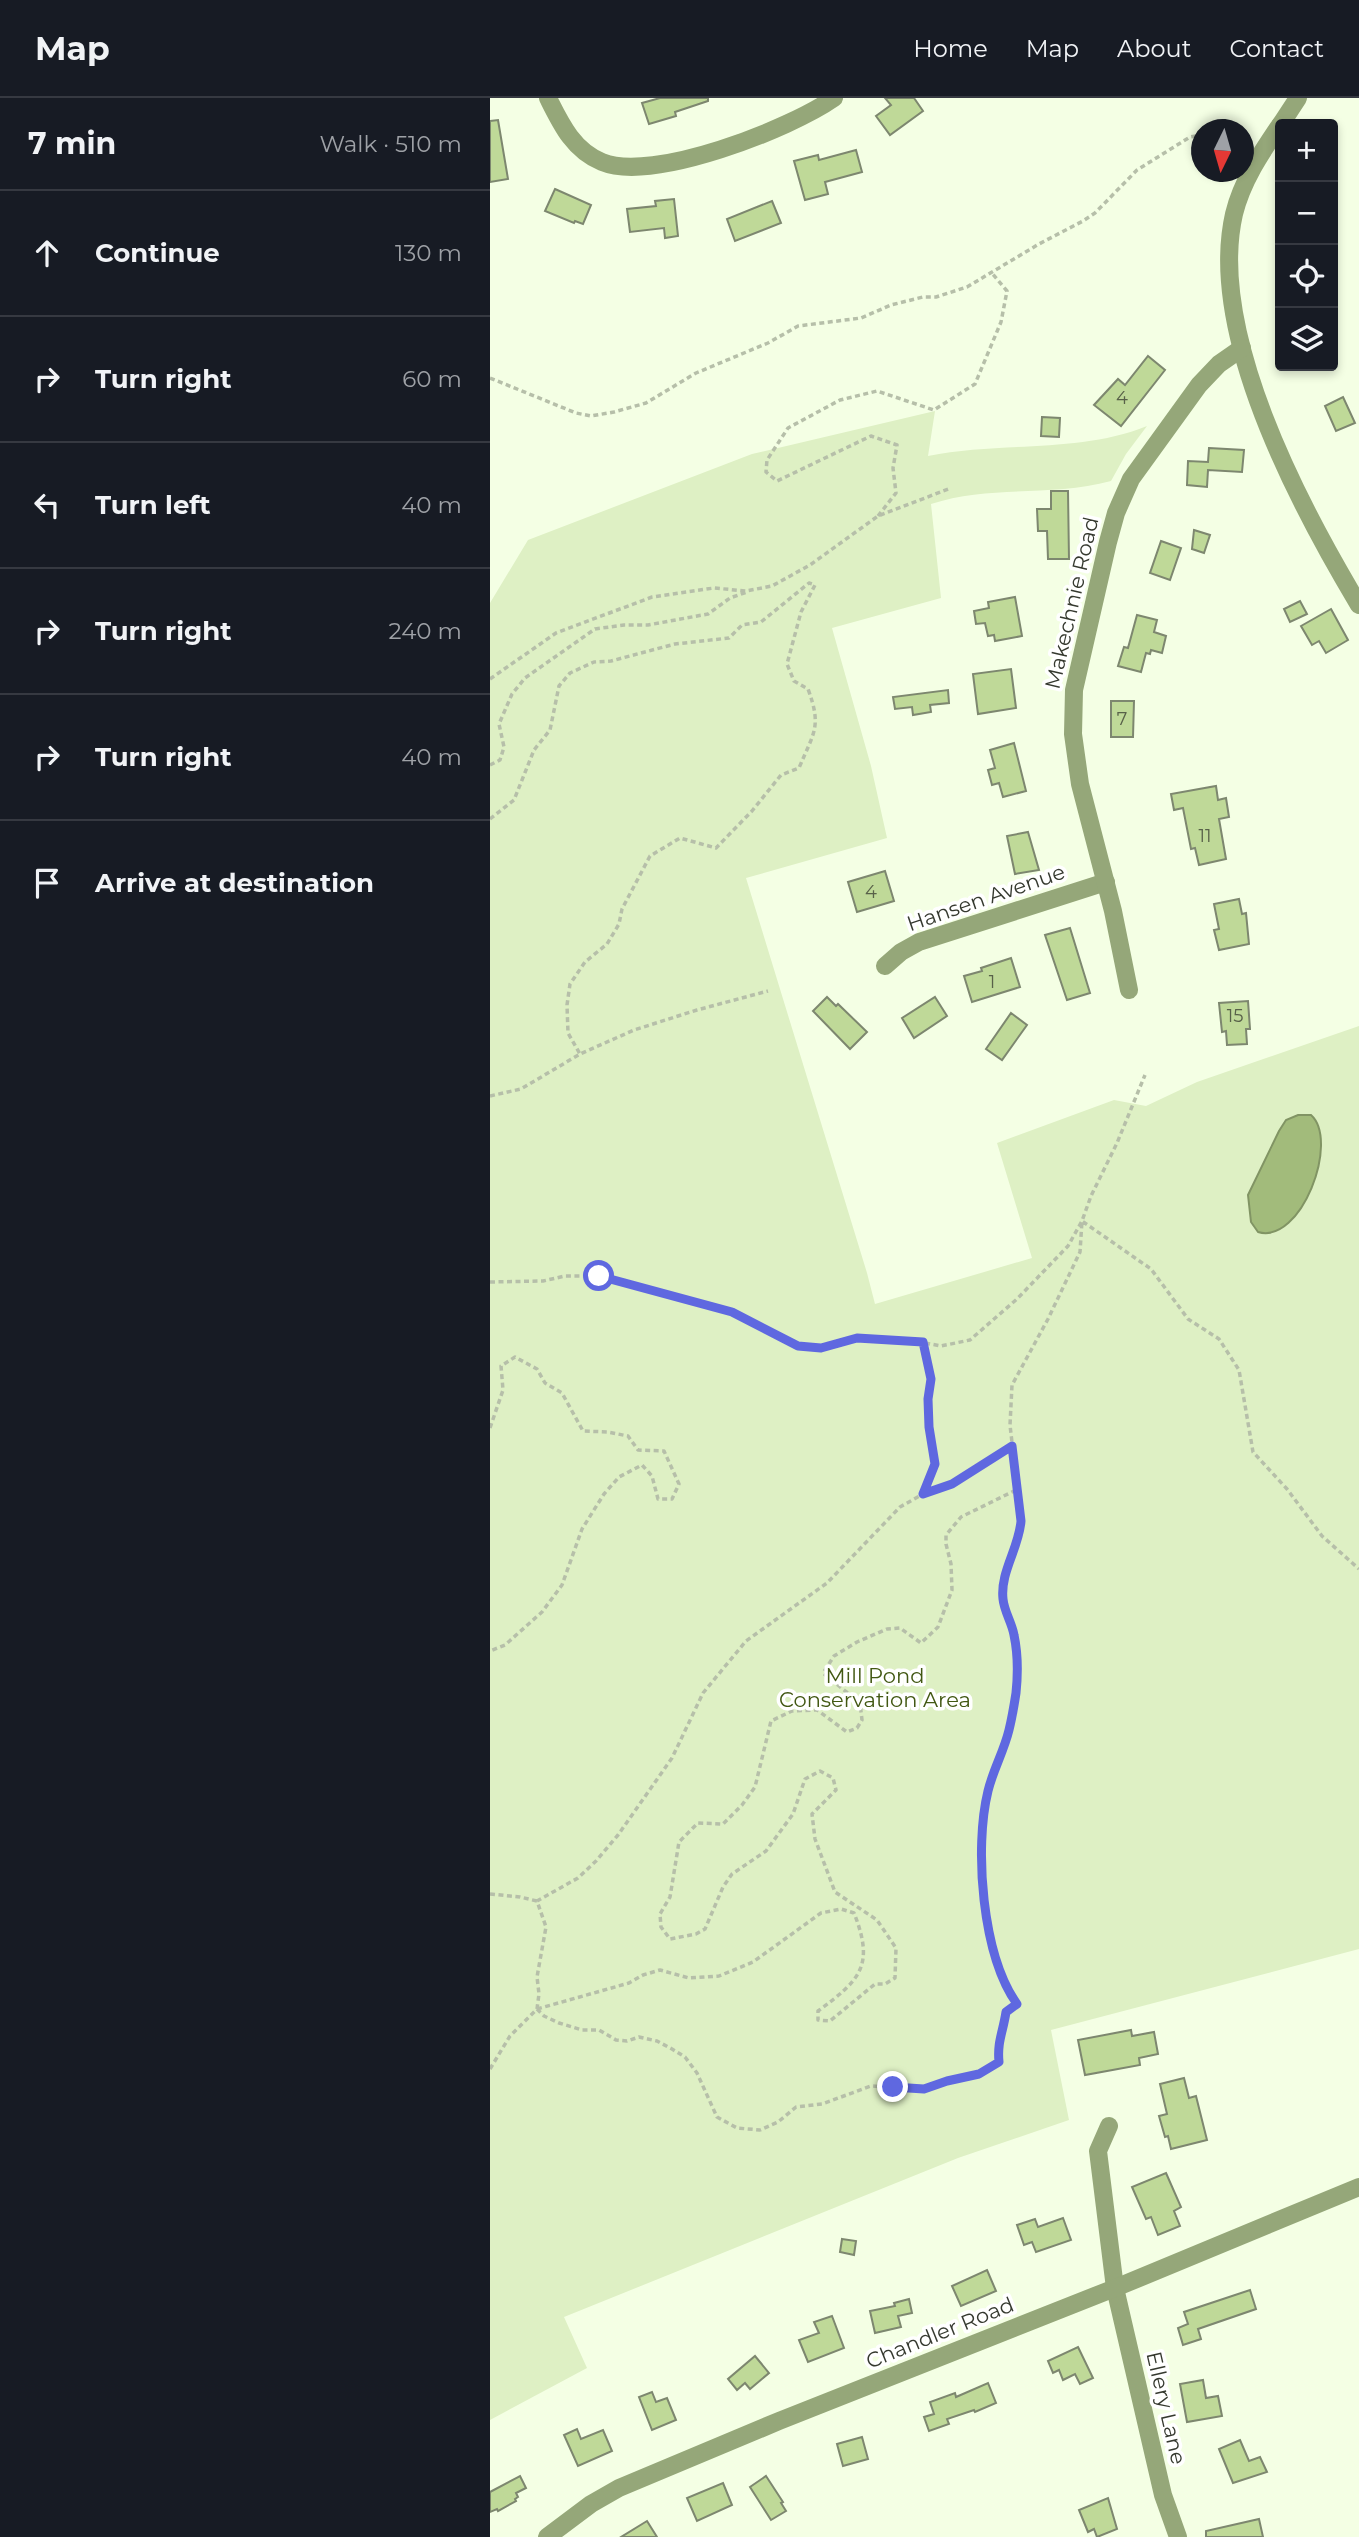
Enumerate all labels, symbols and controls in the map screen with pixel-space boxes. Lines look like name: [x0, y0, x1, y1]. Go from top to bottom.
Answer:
text: Map: [35, 28, 110, 68]
text: Home: [913, 34, 988, 63]
text: Map: [1026, 34, 1079, 63]
text: About: [1117, 34, 1191, 63]
text: Contact: [1229, 34, 1324, 63]
north arrow: [1191, 119, 1254, 182]
map controls: [1275, 119, 1338, 371]
button: +: [1275, 119, 1338, 182]
text: 7 min: [28, 125, 116, 162]
text: Walk · 510 m: [319, 130, 462, 158]
button: −: [1275, 182, 1338, 245]
icon: ahead: [28, 234, 66, 272]
text: Continue: [95, 237, 220, 269]
text: 130 m: [395, 239, 462, 267]
button: locate: [1275, 245, 1338, 308]
button: layers: [1275, 308, 1338, 371]
icon: right: [28, 360, 66, 398]
text: Turn right: [95, 363, 231, 395]
text: 60 m: [402, 365, 462, 393]
house number: 4: [1116, 387, 1128, 409]
icon: left: [28, 486, 66, 524]
text: Turn left: [95, 489, 211, 521]
text: 40 m: [401, 491, 462, 519]
street label: Makechnie Road: [1040, 514, 1103, 691]
icon: right: [28, 612, 66, 650]
text: Turn right: [95, 615, 231, 647]
text: 240 m: [389, 617, 462, 645]
house number: 7: [1117, 708, 1127, 730]
icon: right: [28, 738, 66, 776]
text: Turn right: [95, 741, 231, 773]
text: 40 m: [401, 743, 462, 771]
house number: 11: [1199, 825, 1212, 847]
street label: Hansen Avenue: [904, 859, 1068, 936]
icon: arrive: [28, 864, 66, 902]
text: Arrive at destination: [95, 867, 374, 899]
house number: 4: [865, 881, 877, 903]
house number: 1: [989, 971, 995, 993]
house number: 15: [1227, 1005, 1243, 1027]
route start: [583, 1260, 614, 1291]
park label: Mill Pond Conservation Area: [779, 1663, 971, 1712]
route end: [877, 2071, 908, 2102]
street label: Chandler Road: [862, 2292, 1017, 2374]
street label: Ellery Lane: [1141, 2349, 1192, 2467]

